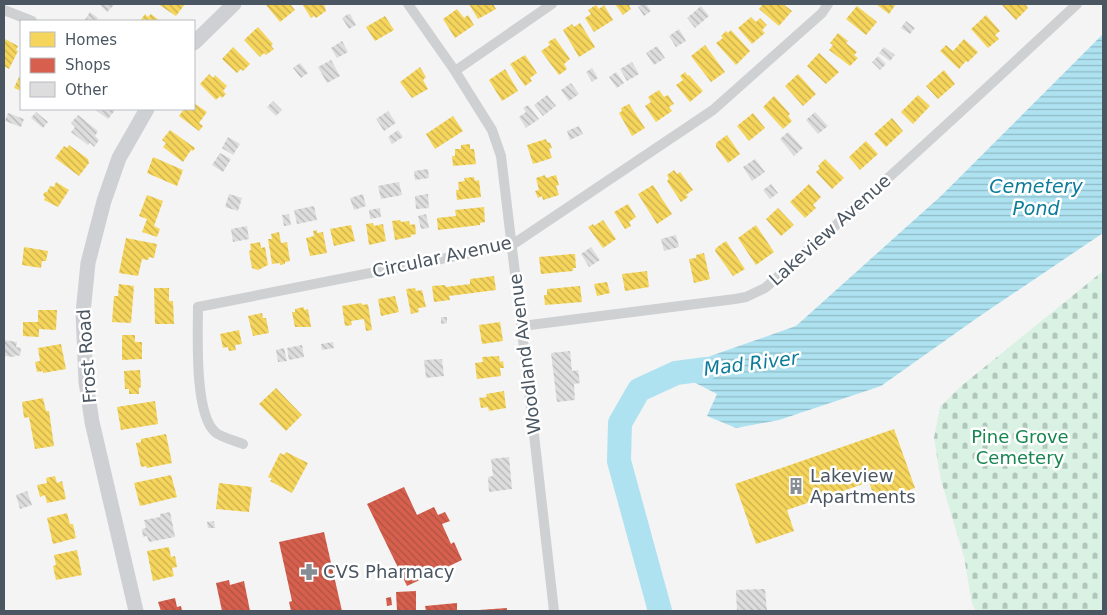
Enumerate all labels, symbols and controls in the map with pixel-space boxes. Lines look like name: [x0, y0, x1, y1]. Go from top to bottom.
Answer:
legend: [20, 20, 195, 110]
text: Homes: [65, 31, 117, 49]
text: Shops: [65, 56, 111, 74]
text: Other: [65, 81, 108, 99]
street label: Lakeview Avenue: [765, 170, 895, 290]
water label: Cemetery Pond: [989, 175, 1083, 219]
street label: Circular Avenue: [370, 231, 513, 282]
street label: Woodland Avenue: [504, 273, 545, 436]
street label: Frost Road: [73, 308, 100, 404]
water label: Mad River: [702, 346, 801, 380]
park label: Pine Grove Cemetery: [971, 426, 1069, 468]
place label: Lakeview Apartments: [810, 465, 916, 507]
building icon: Lakeview Apartments: [786, 476, 806, 496]
place label: CVS Pharmacy: [323, 561, 455, 582]
pharmacy icon: CVS Pharmacy: [299, 562, 319, 582]

